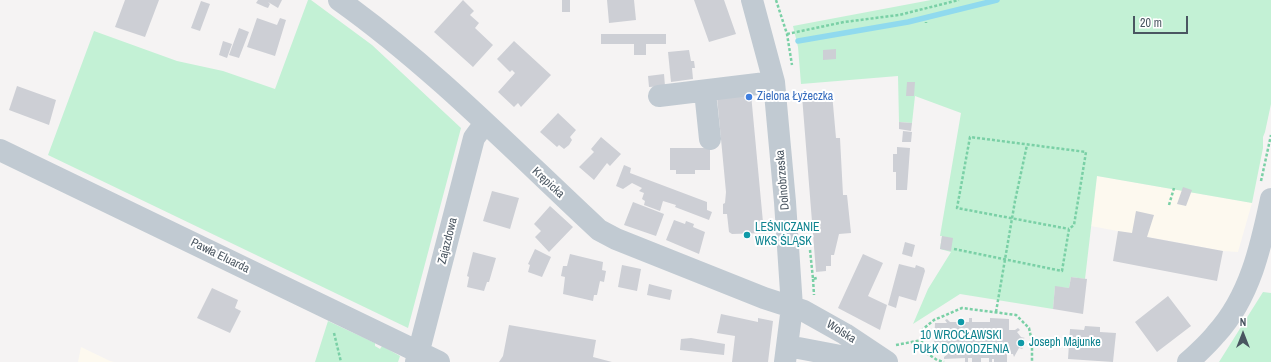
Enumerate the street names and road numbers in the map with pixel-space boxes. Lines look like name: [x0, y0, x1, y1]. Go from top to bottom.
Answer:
street label: Dolnobrzeska: [773, 149, 793, 211]
street label: Krępicka: [529, 164, 567, 202]
street label: Zajazdowa: [435, 216, 461, 266]
street label: Pawła Eluarda: [188, 236, 252, 276]
street label: Wolska: [824, 317, 858, 347]

